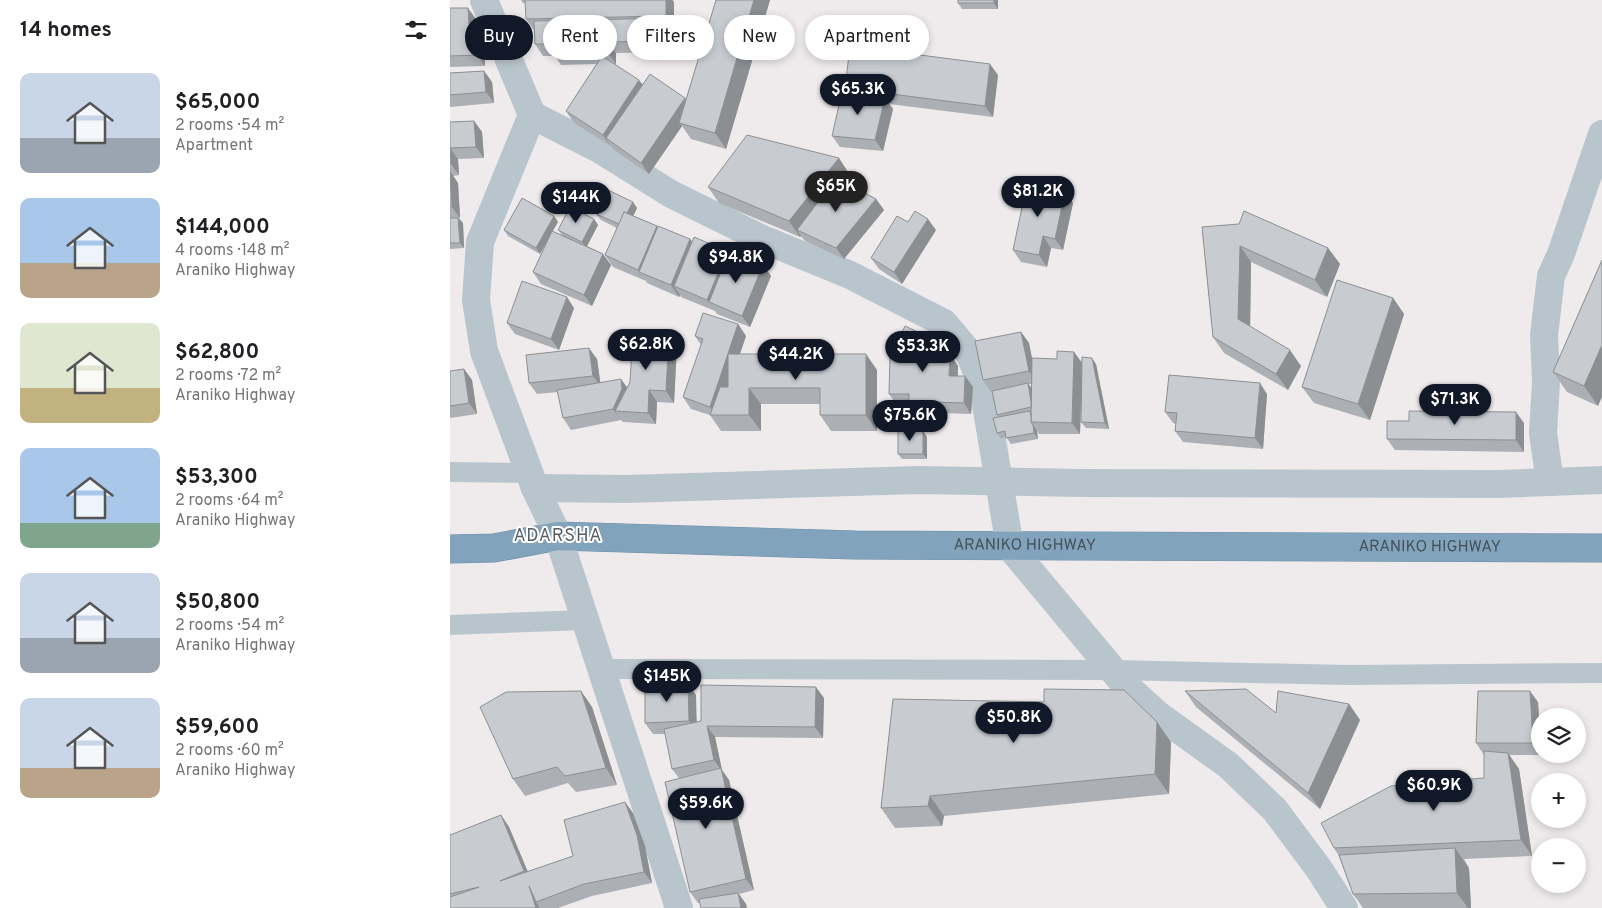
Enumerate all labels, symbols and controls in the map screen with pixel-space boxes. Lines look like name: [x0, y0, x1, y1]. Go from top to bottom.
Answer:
chip: Buy: [465, 15, 533, 60]
chip: Rent: [543, 15, 617, 60]
chip: Filters: [627, 15, 714, 60]
chip: New: [724, 15, 795, 60]
chip: Apartment: [805, 15, 929, 60]
icon: filters: [402, 16, 430, 44]
text: 14 homes: [20, 17, 112, 44]
pin: $65.3K: [817, 74, 899, 116]
text: $65.3K: [831, 80, 885, 100]
text: $65,000: [175, 89, 260, 116]
icon: home: [60, 93, 120, 153]
text: 2 rooms · 54 m²: [175, 116, 284, 136]
text: Apartment: [175, 136, 253, 156]
pin: $65K: [806, 170, 866, 213]
pin: $81.2K: [997, 176, 1079, 218]
text: $65K: [816, 177, 856, 197]
pin: $144K: [541, 182, 611, 224]
text: $81.2K: [1012, 182, 1064, 202]
text: $144K: [552, 188, 600, 208]
text: $144,000: [175, 214, 270, 241]
icon: home: [60, 218, 120, 278]
text: 4 rooms · 148 m²: [175, 241, 290, 261]
pin: $94.8K: [695, 242, 777, 284]
text: $94.8K: [709, 248, 763, 268]
text: Araniko Highway: [175, 261, 295, 281]
pin: $62.8K: [605, 328, 687, 371]
pin: $53.3K: [882, 330, 964, 373]
text: $62.8K: [619, 335, 673, 355]
text: $53.3K: [896, 337, 950, 357]
pin: $44.2K: [755, 338, 837, 381]
text: $62,800: [175, 339, 259, 366]
icon: home: [60, 343, 120, 403]
text: $44.2K: [768, 345, 824, 365]
text: 2 rooms · 72 m²: [175, 366, 281, 386]
pin: $71.3K: [1414, 384, 1496, 426]
text: Araniko Highway: [175, 386, 295, 406]
text: $71.3K: [1430, 390, 1480, 410]
pin: $75.6K: [869, 400, 951, 442]
text: $75.6K: [883, 406, 937, 426]
text: $53,300: [175, 464, 258, 491]
icon: home: [60, 468, 120, 528]
text: 2 rooms · 64 m²: [175, 491, 284, 511]
text: Araniko Highway: [175, 511, 295, 531]
district label: ADARSHA: [513, 525, 603, 548]
street label: ARANIKO HIGHWAY: [953, 535, 1096, 556]
street label: ARANIKO HIGHWAY: [1358, 537, 1501, 558]
text: $50,800: [175, 589, 260, 616]
icon: home: [60, 593, 120, 653]
text: 2 rooms · 54 m²: [175, 616, 284, 636]
text: Araniko Highway: [175, 636, 295, 656]
pin: $145K: [632, 660, 702, 703]
text: $145K: [643, 667, 691, 687]
pin: $50.8K: [973, 702, 1055, 744]
text: $50.8K: [986, 708, 1042, 728]
map controls: [1531, 708, 1586, 893]
button: layers: [1531, 708, 1586, 763]
text: $59,600: [175, 714, 259, 741]
icon: home: [60, 718, 120, 778]
text: 2 rooms · 60 m²: [175, 741, 284, 761]
text: Araniko Highway: [175, 761, 295, 781]
pin: $60.9K: [1393, 770, 1475, 812]
button: +: [1531, 773, 1586, 828]
text: $60.9K: [1406, 776, 1462, 796]
pin: $59.6K: [665, 788, 747, 830]
text: $59.6K: [679, 794, 733, 814]
button: −: [1531, 838, 1586, 893]

